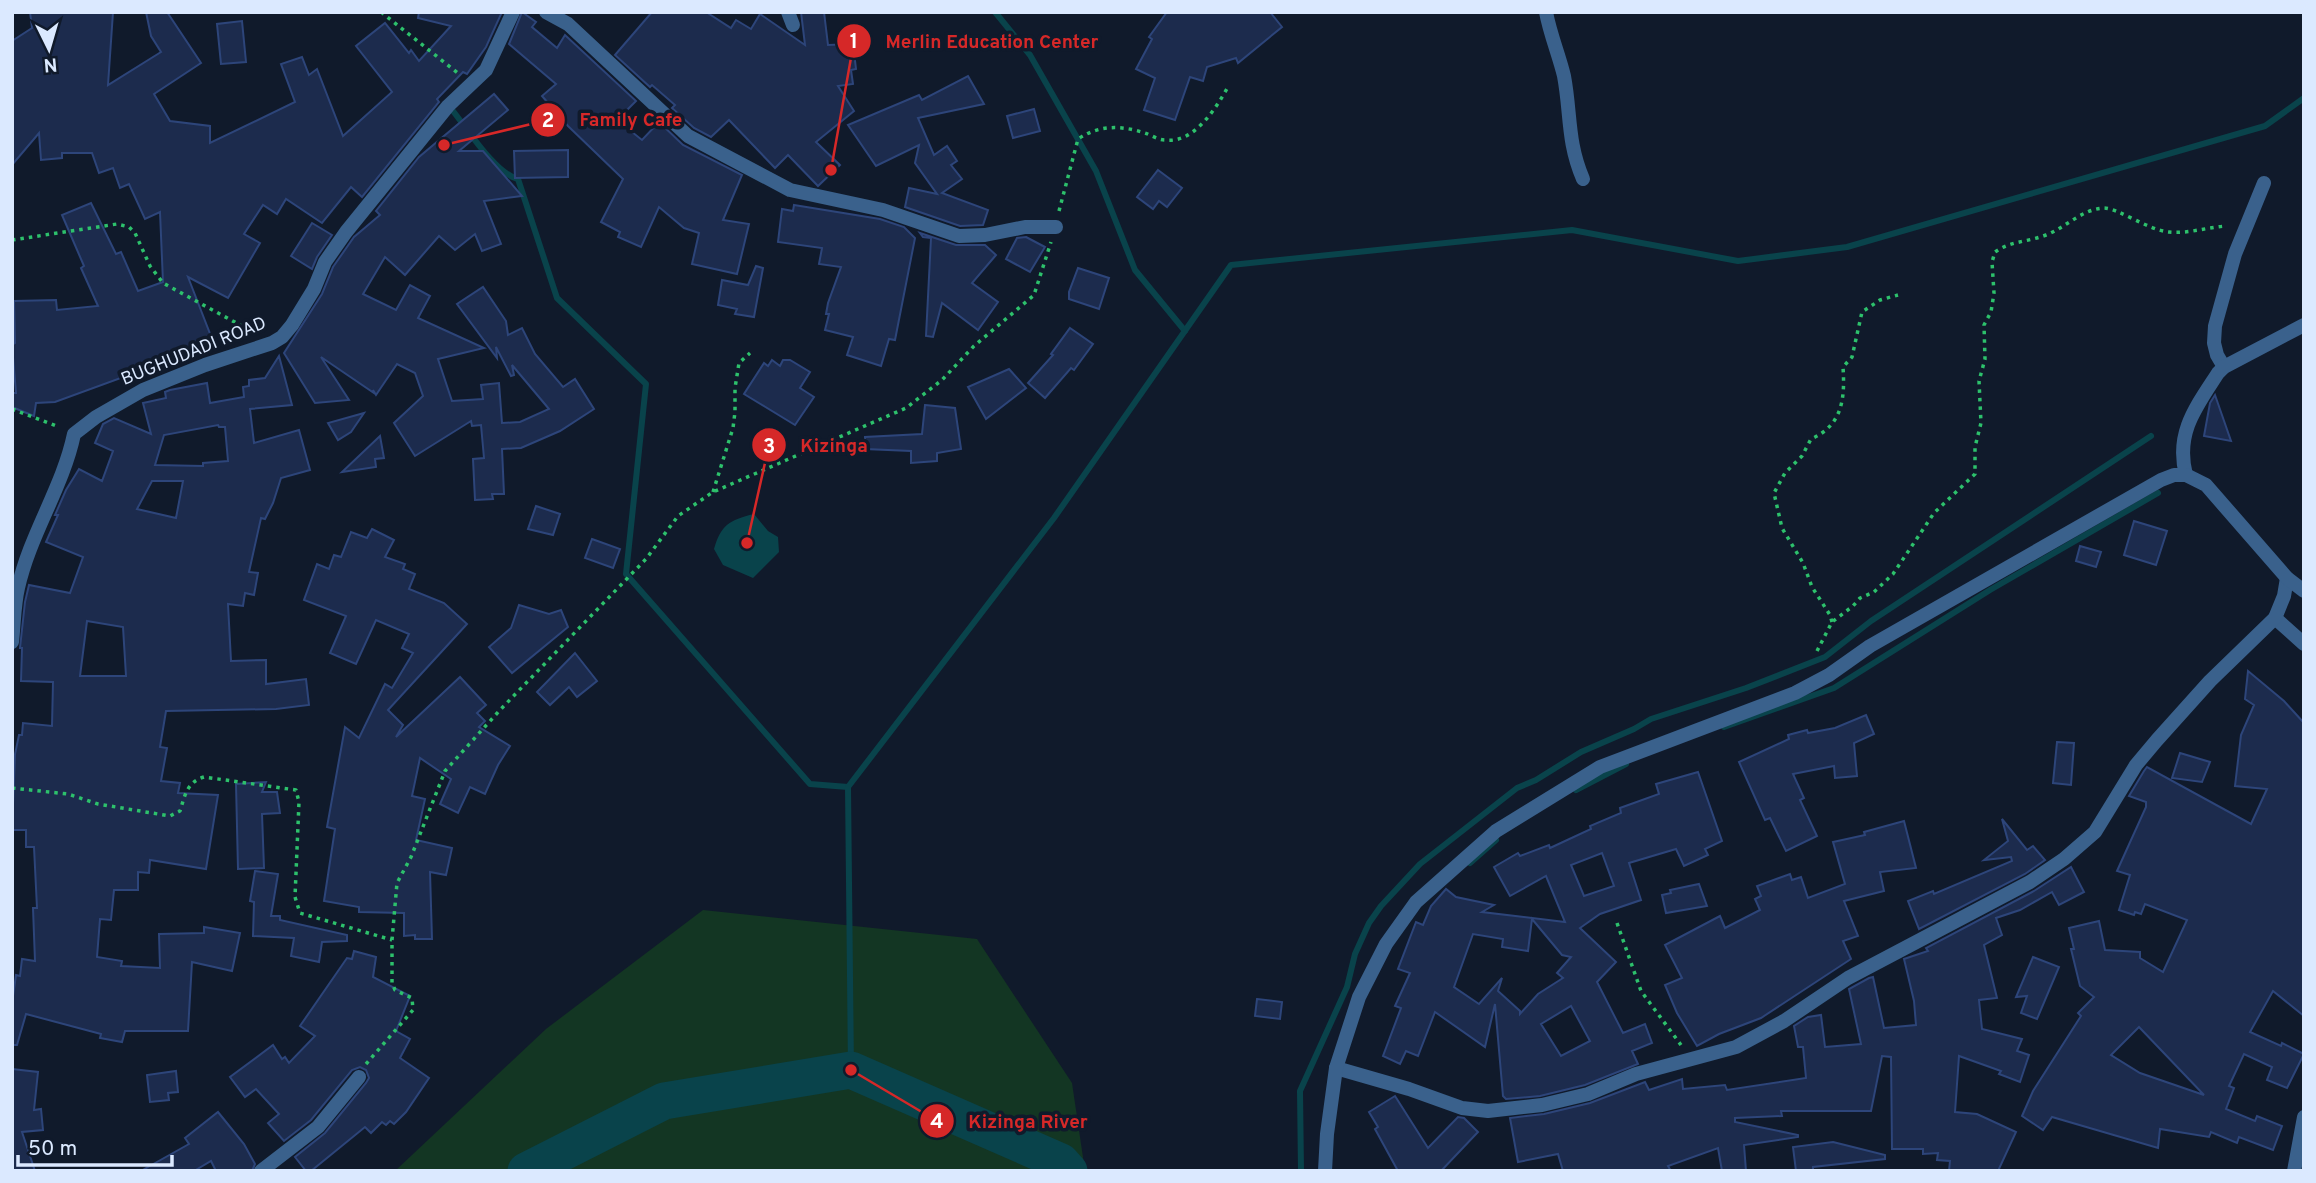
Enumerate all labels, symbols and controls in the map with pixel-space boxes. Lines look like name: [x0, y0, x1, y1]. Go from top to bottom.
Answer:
north arrow: [14, 14, 84, 84]
callout: Merlin Education Center: [836, 21, 1112, 61]
text: 1: [850, 29, 858, 56]
text: Merlin Education Center: [885, 31, 1099, 55]
text: N: [42, 51, 58, 76]
callout: Family Cafe: [531, 100, 697, 140]
text: 2: [542, 108, 554, 135]
text: Family Cafe: [580, 109, 682, 133]
street label: BUGHUDADI ROAD: [118, 312, 270, 392]
callout: Kizinga: [752, 425, 882, 465]
text: 3: [763, 434, 775, 461]
text: Kizinga: [800, 435, 868, 459]
callout: Kizinga River: [919, 1101, 1102, 1141]
text: 4: [930, 1109, 944, 1136]
text: Kizinga River: [968, 1111, 1088, 1135]
scale bar: [18, 1124, 172, 1168]
text: 50 m: [28, 1136, 77, 1163]

